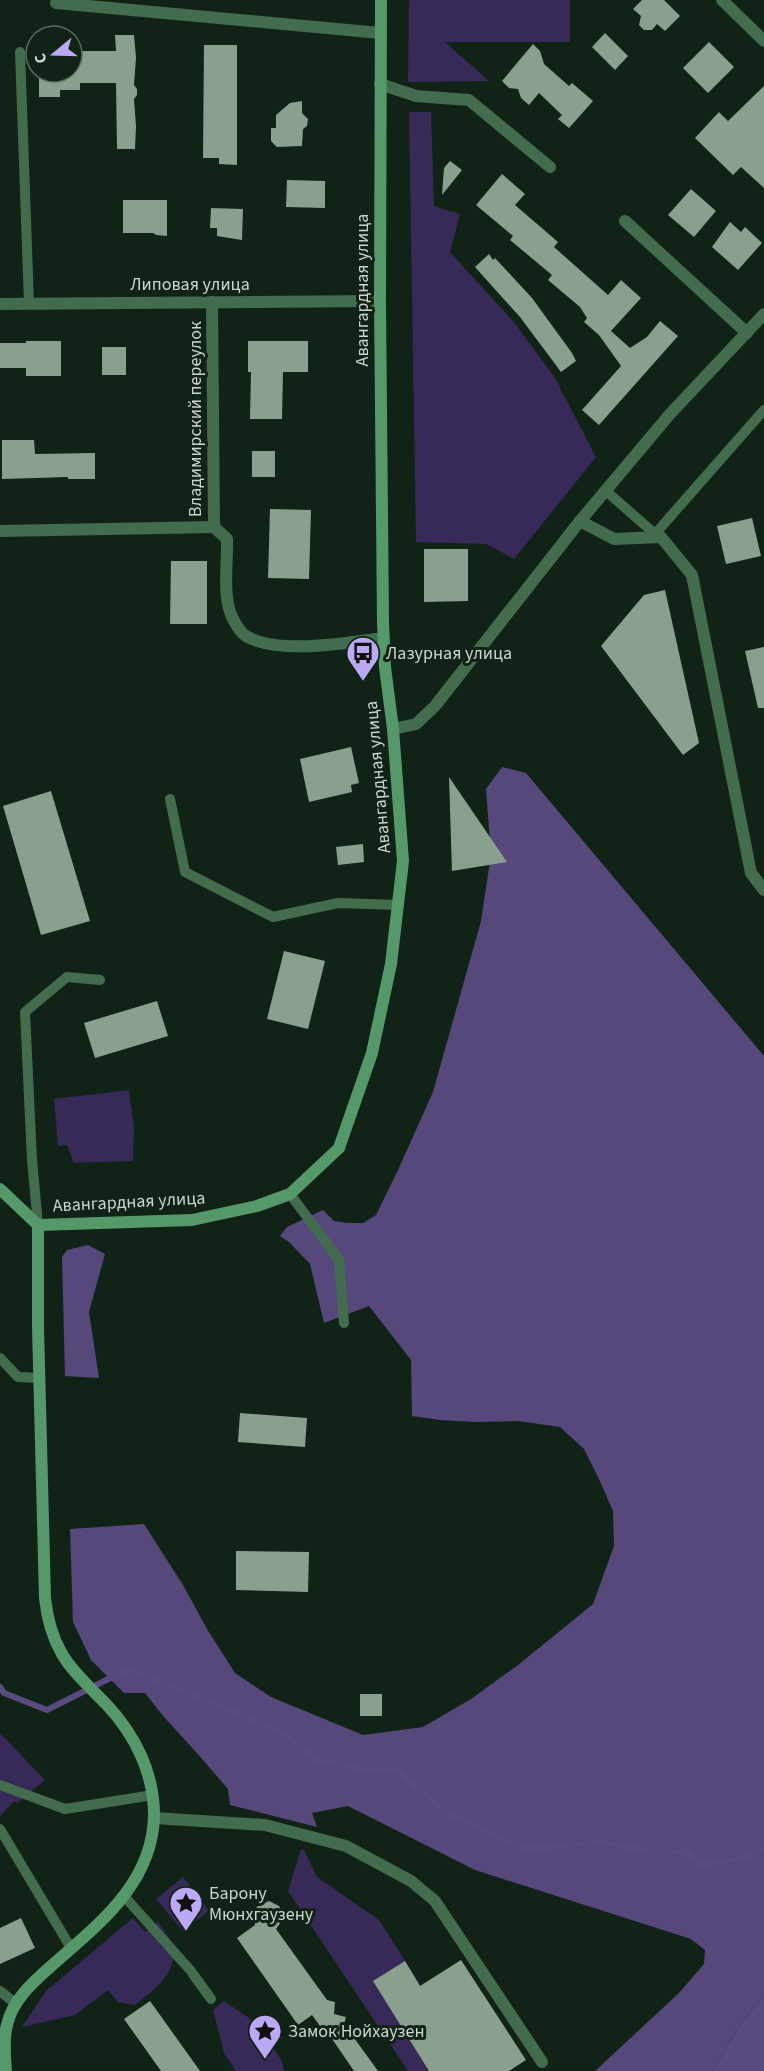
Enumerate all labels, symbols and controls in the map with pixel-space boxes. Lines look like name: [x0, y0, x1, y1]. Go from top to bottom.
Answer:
north arrow: [24, 24, 84, 84]
text: С: [29, 51, 53, 67]
street label: Авангардная улица: [350, 214, 375, 366]
street label: Липовая улица: [130, 272, 250, 297]
street label: Владимирский переулок: [183, 321, 208, 517]
bus stop icon: Лазурная улица: [345, 635, 381, 682]
place label: Лазурная улица: [386, 641, 512, 666]
street label: Авангардная улица: [359, 700, 397, 854]
street label: Авангардная улица: [52, 1186, 206, 1218]
place label: Барону Мюнхгаузену: [209, 1881, 314, 1927]
place icon: Барону Мюнхгаузену: [168, 1885, 204, 1932]
place icon: Замок Нойхаузен: [247, 2013, 283, 2060]
place label: Замок Нойхаузен: [288, 2019, 425, 2044]

